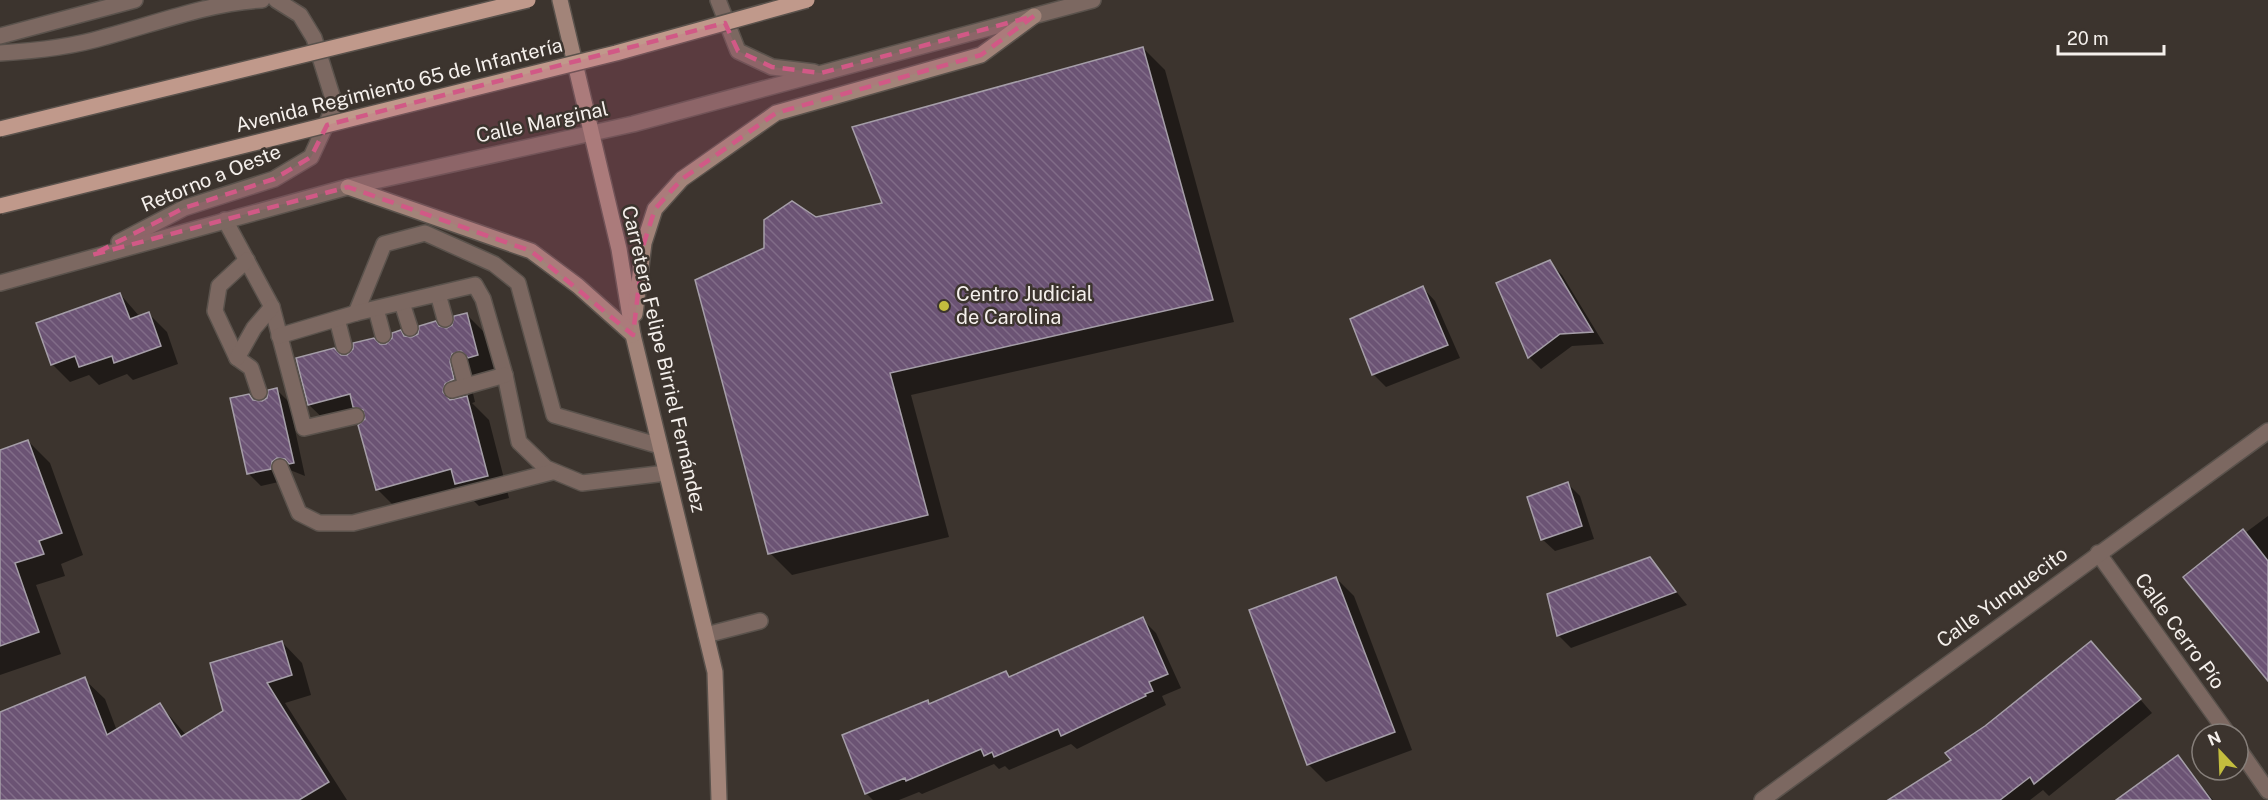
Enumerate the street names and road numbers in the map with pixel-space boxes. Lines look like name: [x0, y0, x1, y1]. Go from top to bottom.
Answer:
street label: Avenida Regimiento 65 de Infantería: [233, 33, 565, 137]
street label: Calle Marginal: [474, 96, 610, 148]
street label: Retorno a Oeste: [138, 139, 284, 217]
street label: Carretera Felipe Birriel Fernández: [617, 203, 711, 515]
street label: Calle Yunquecito: [1932, 541, 2072, 653]
street label: Calle Cerro Pío: [2130, 568, 2230, 694]

